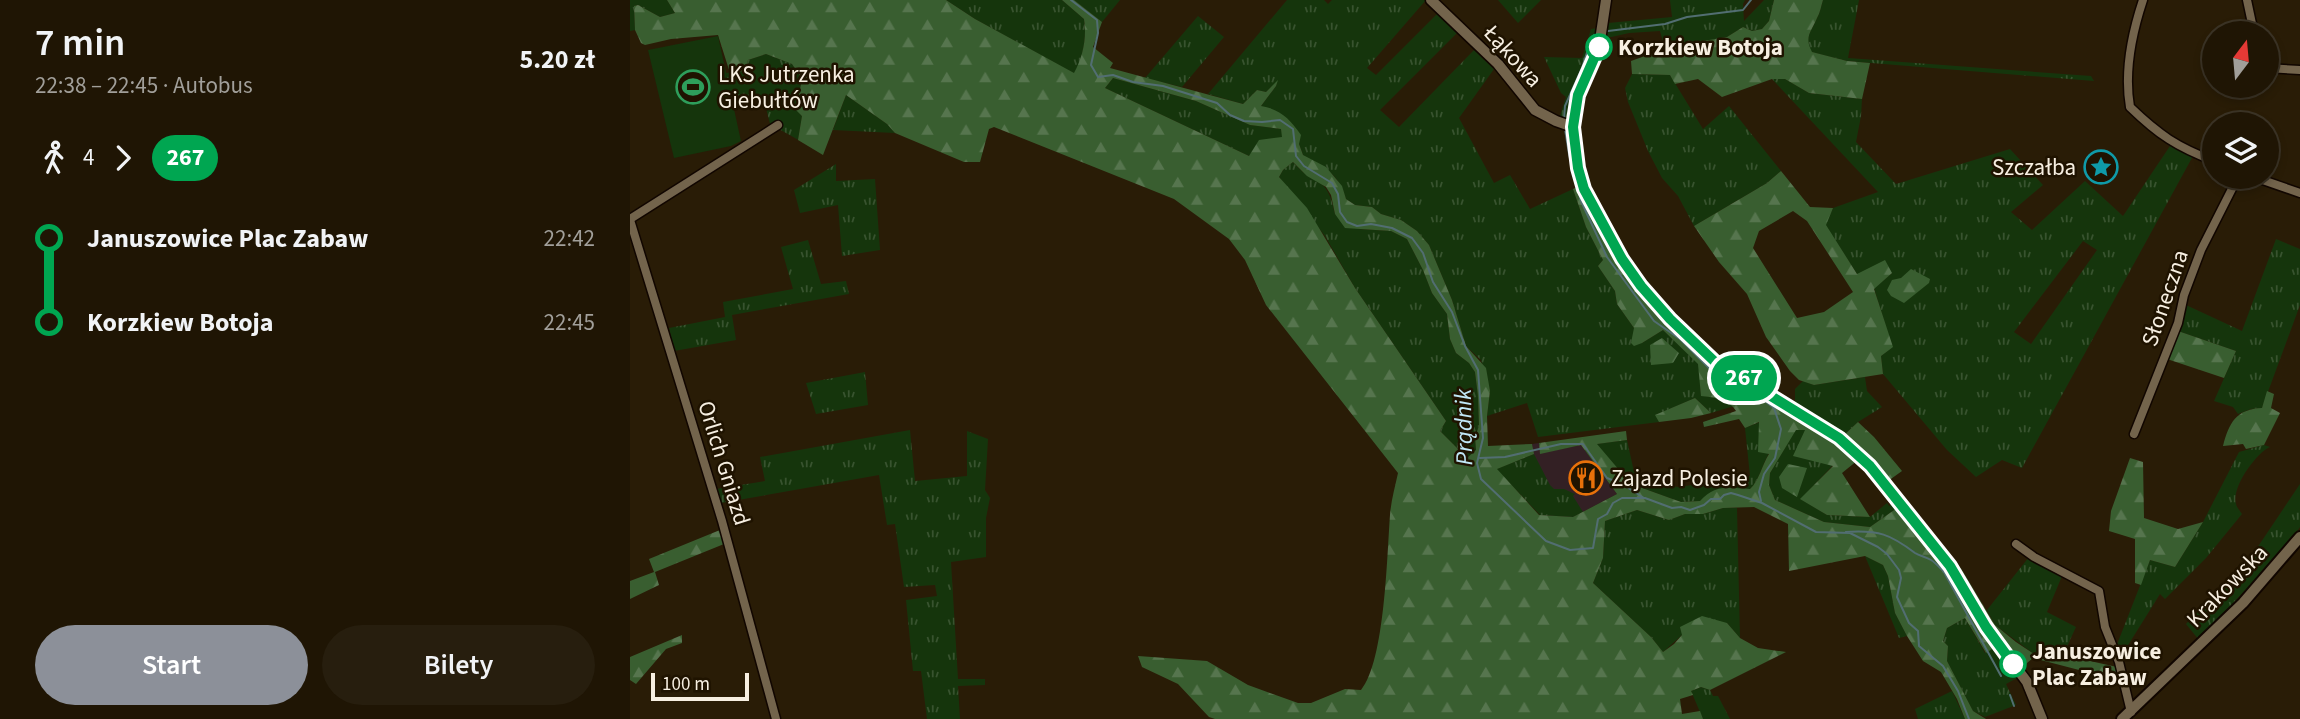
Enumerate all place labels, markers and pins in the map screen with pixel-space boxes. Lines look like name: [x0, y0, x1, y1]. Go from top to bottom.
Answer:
place label: Korzkiew Botoja: [1618, 31, 1783, 64]
marker: Korzkiew Botoja: [1586, 34, 1612, 60]
place label: LKS Jutrzenka Giebułtów: [718, 58, 855, 117]
sports icon: LKS Jutrzenka Giebułtów: [674, 68, 712, 106]
place icon: Szczałba: [2082, 148, 2120, 186]
place label: Szczałba: [1992, 151, 2076, 184]
restaurant icon: Zajazd Polesie: [1567, 459, 1605, 497]
place label: Zajazd Polesie: [1611, 462, 1748, 495]
place label: Januszowice Plac Zabaw: [2032, 635, 2161, 694]
marker: Januszowice Plac Zabaw: [2000, 651, 2026, 677]

